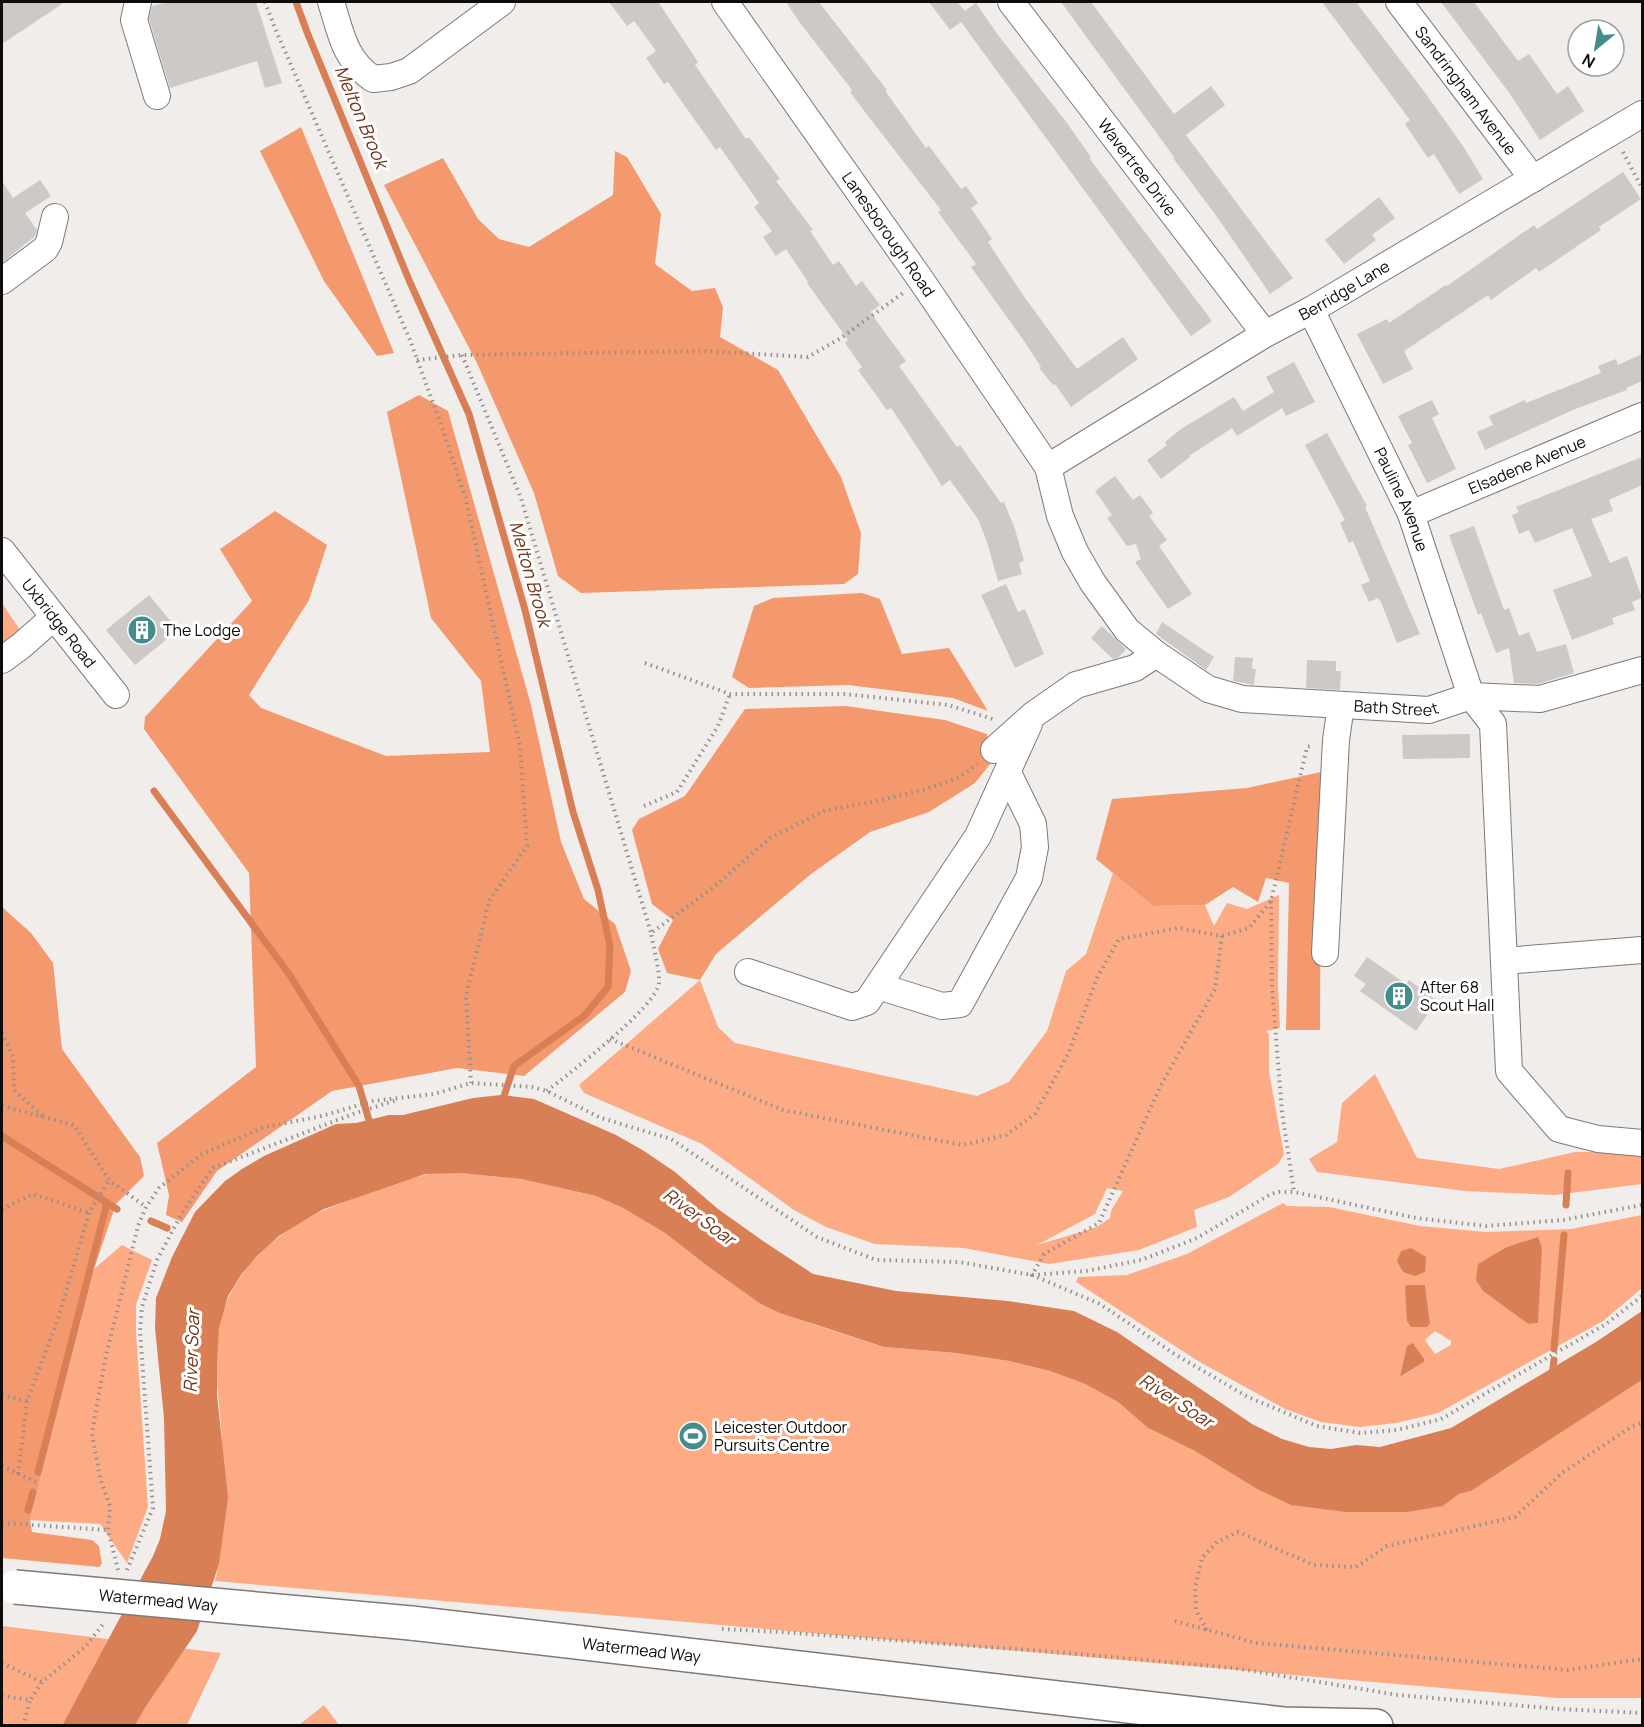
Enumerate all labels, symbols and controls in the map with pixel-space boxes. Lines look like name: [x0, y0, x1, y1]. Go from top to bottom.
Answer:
north arrow: [1566, 18, 1626, 78]
street label: Sandringham Avenue: [1410, 22, 1522, 159]
text: N: [1578, 49, 1599, 73]
water label: Melton Brook: [330, 62, 395, 174]
street label: Wavertree Drive: [1093, 114, 1182, 220]
street label: Lanesborough Road: [837, 167, 940, 301]
street label: Berridge Lane: [1295, 255, 1394, 325]
street label: Elsadene Avenue: [1465, 430, 1589, 499]
street label: Pauline Avenue: [1369, 443, 1434, 554]
water label: Melton Brook: [504, 518, 558, 632]
street label: Uxbridge Road: [17, 574, 101, 672]
building icon: The Lodge: [126, 614, 158, 646]
place label: The Lodge: [163, 619, 241, 641]
street label: Bath Street: [1353, 695, 1442, 721]
place label: After 68 Scout Hall: [1420, 976, 1494, 1016]
building icon: After 68 Scout Hall: [1383, 980, 1415, 1012]
water label: River Soar: [659, 1182, 742, 1252]
water label: River Soar: [178, 1306, 205, 1393]
water label: River Soar: [1135, 1367, 1220, 1434]
place label: Leicester Outdoor Pursuits Centre: [714, 1416, 848, 1456]
sports icon: Leicester Outdoor Pursuits Centre: [677, 1420, 709, 1452]
street label: Watermead Way: [98, 1584, 220, 1616]
street label: Watermead Way: [581, 1632, 703, 1668]

